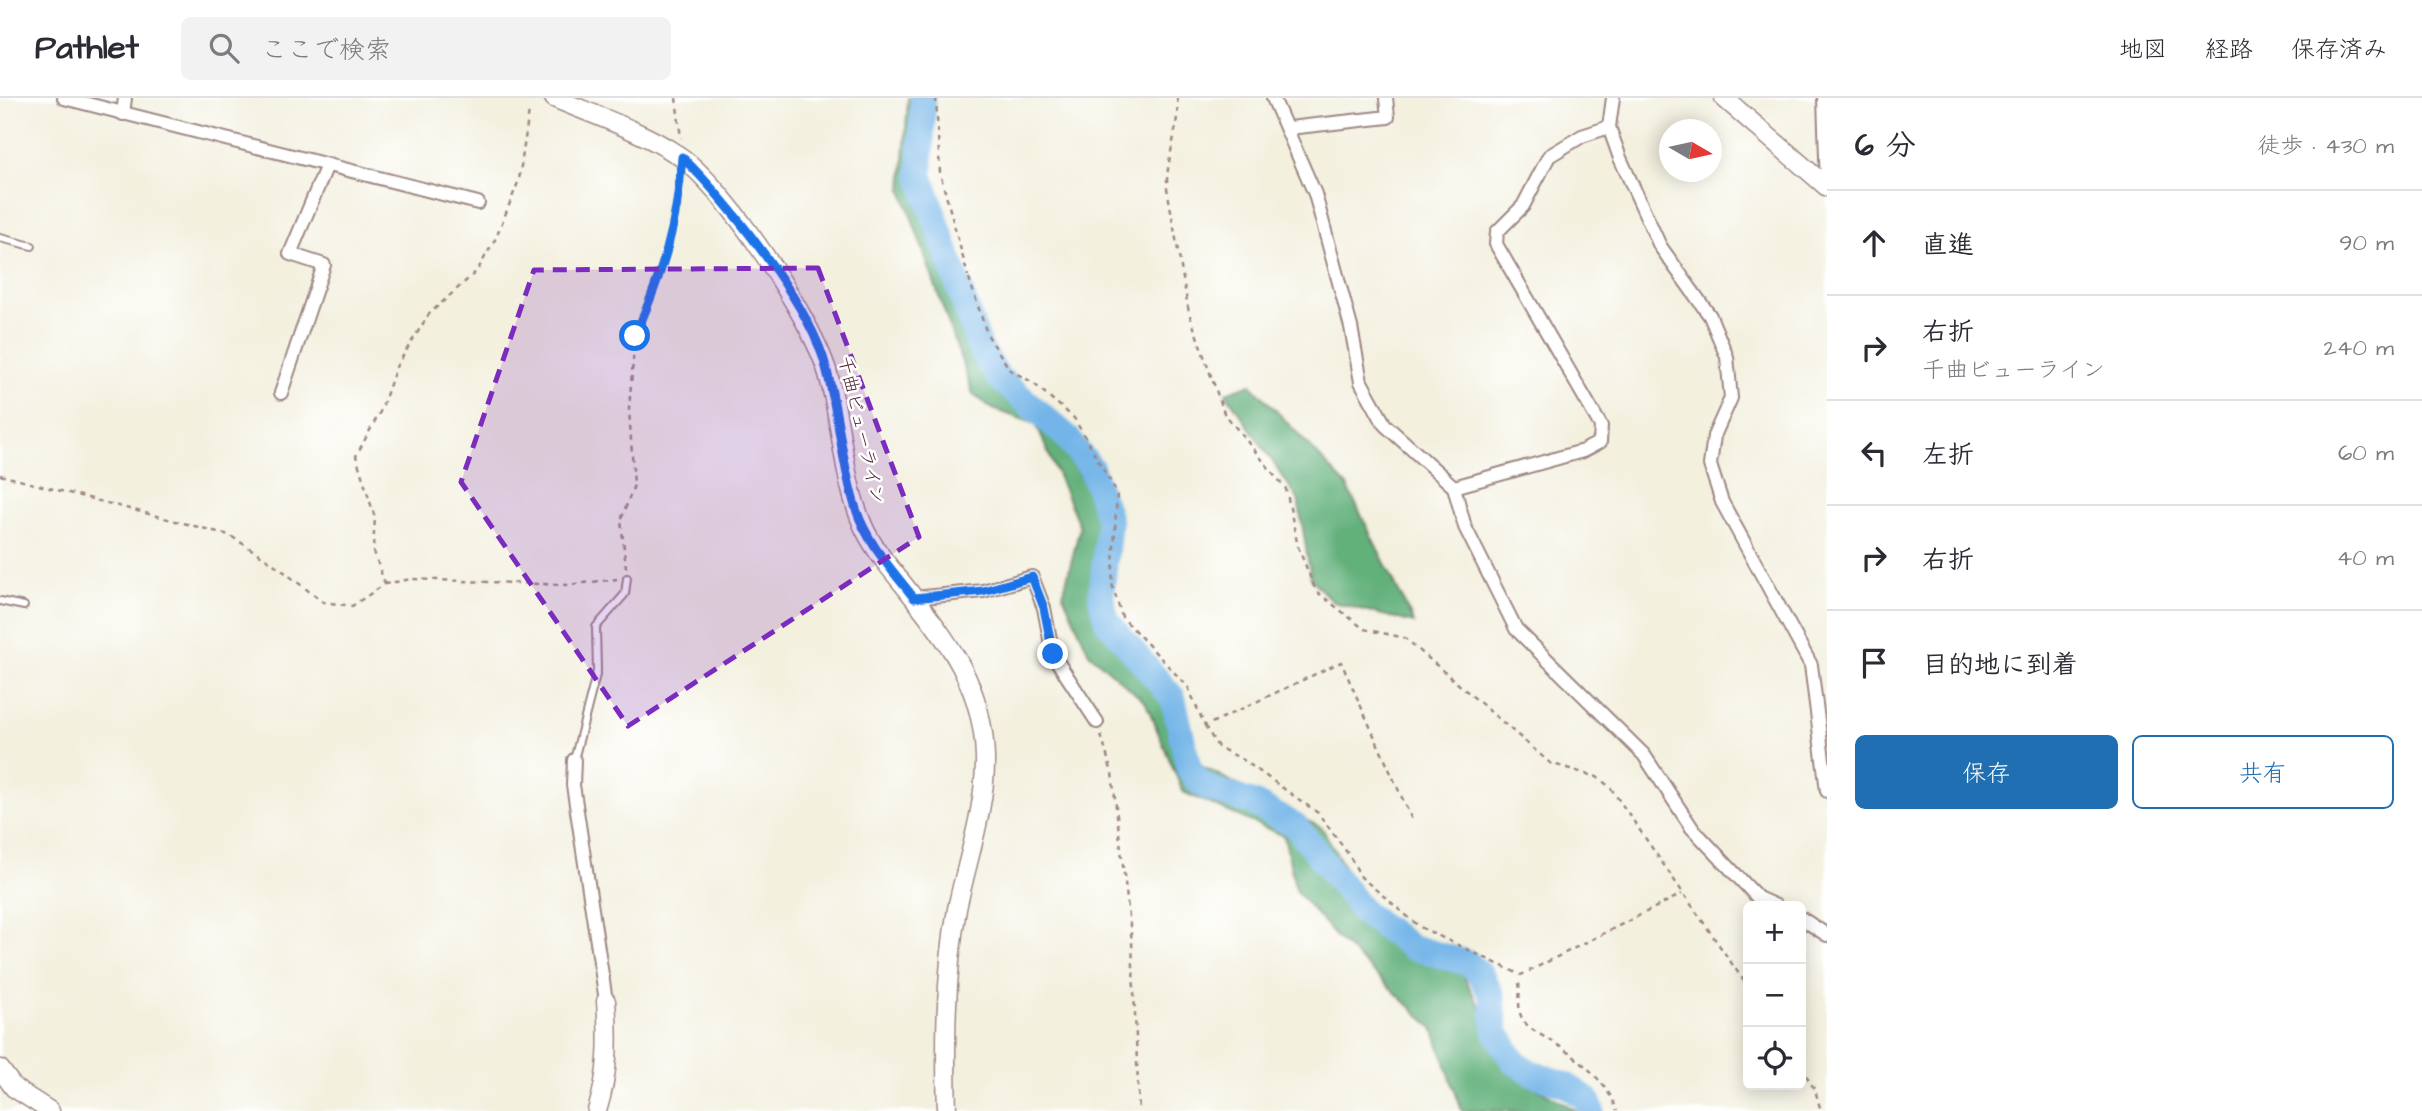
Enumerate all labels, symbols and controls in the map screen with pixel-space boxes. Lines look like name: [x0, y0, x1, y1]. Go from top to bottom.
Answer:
search box: [181, 17, 671, 80]
text: Pathlet: [35, 25, 139, 71]
icon: search: [205, 29, 243, 67]
text: ここで検索: [261, 32, 391, 68]
text: 地図: [2119, 33, 2167, 67]
text: 経路: [2205, 33, 2253, 67]
text: 保存済み: [2291, 33, 2387, 67]
north arrow: [1659, 119, 1722, 182]
text: 6 分: [1855, 125, 1916, 167]
text: 徒歩 · 430 m: [2257, 130, 2394, 162]
icon: ahead: [1855, 224, 1893, 262]
text: 直進: [1922, 227, 1974, 263]
text: 90 m: [2339, 227, 2394, 259]
text: 右折: [1922, 314, 1974, 350]
route start: [619, 320, 650, 351]
icon: right: [1855, 329, 1893, 367]
text: 240 m: [2324, 332, 2394, 364]
street label: 千曲ビューライン: [831, 353, 891, 507]
text: 千曲ビューライン: [1922, 354, 2105, 386]
icon: left: [1855, 434, 1893, 472]
text: 左折: [1922, 437, 1974, 473]
text: 60 m: [2338, 437, 2394, 469]
icon: right: [1855, 539, 1893, 577]
text: 右折: [1922, 542, 1974, 578]
text: 40 m: [2337, 542, 2394, 574]
route end: [1037, 638, 1068, 669]
icon: arrive: [1855, 644, 1893, 682]
text: 目的地に到着: [1922, 647, 2078, 683]
button: 保存: [1855, 735, 2118, 809]
button: 共有: [2132, 735, 2394, 809]
map controls: [1743, 901, 1806, 1090]
button: +: [1743, 901, 1806, 964]
button: −: [1743, 964, 1806, 1027]
button: locate: [1743, 1027, 1806, 1090]

